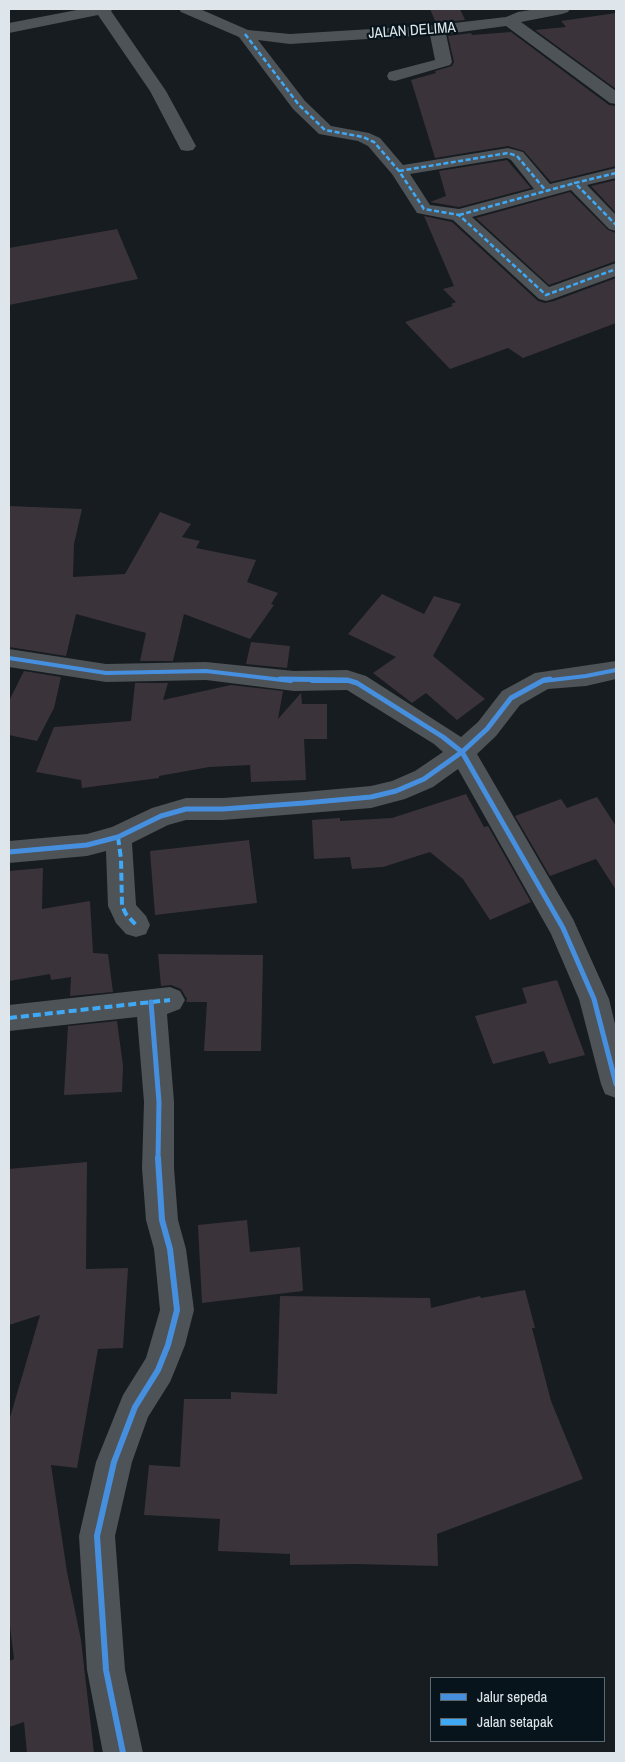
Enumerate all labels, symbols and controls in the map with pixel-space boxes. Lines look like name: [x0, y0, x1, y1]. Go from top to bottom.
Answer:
street label: JALAN DELIMA: [368, 19, 456, 43]
legend: [430, 1677, 605, 1742]
text: Jalur sepeda: [477, 1686, 547, 1707]
text: Jalan setapak: [477, 1711, 553, 1732]

